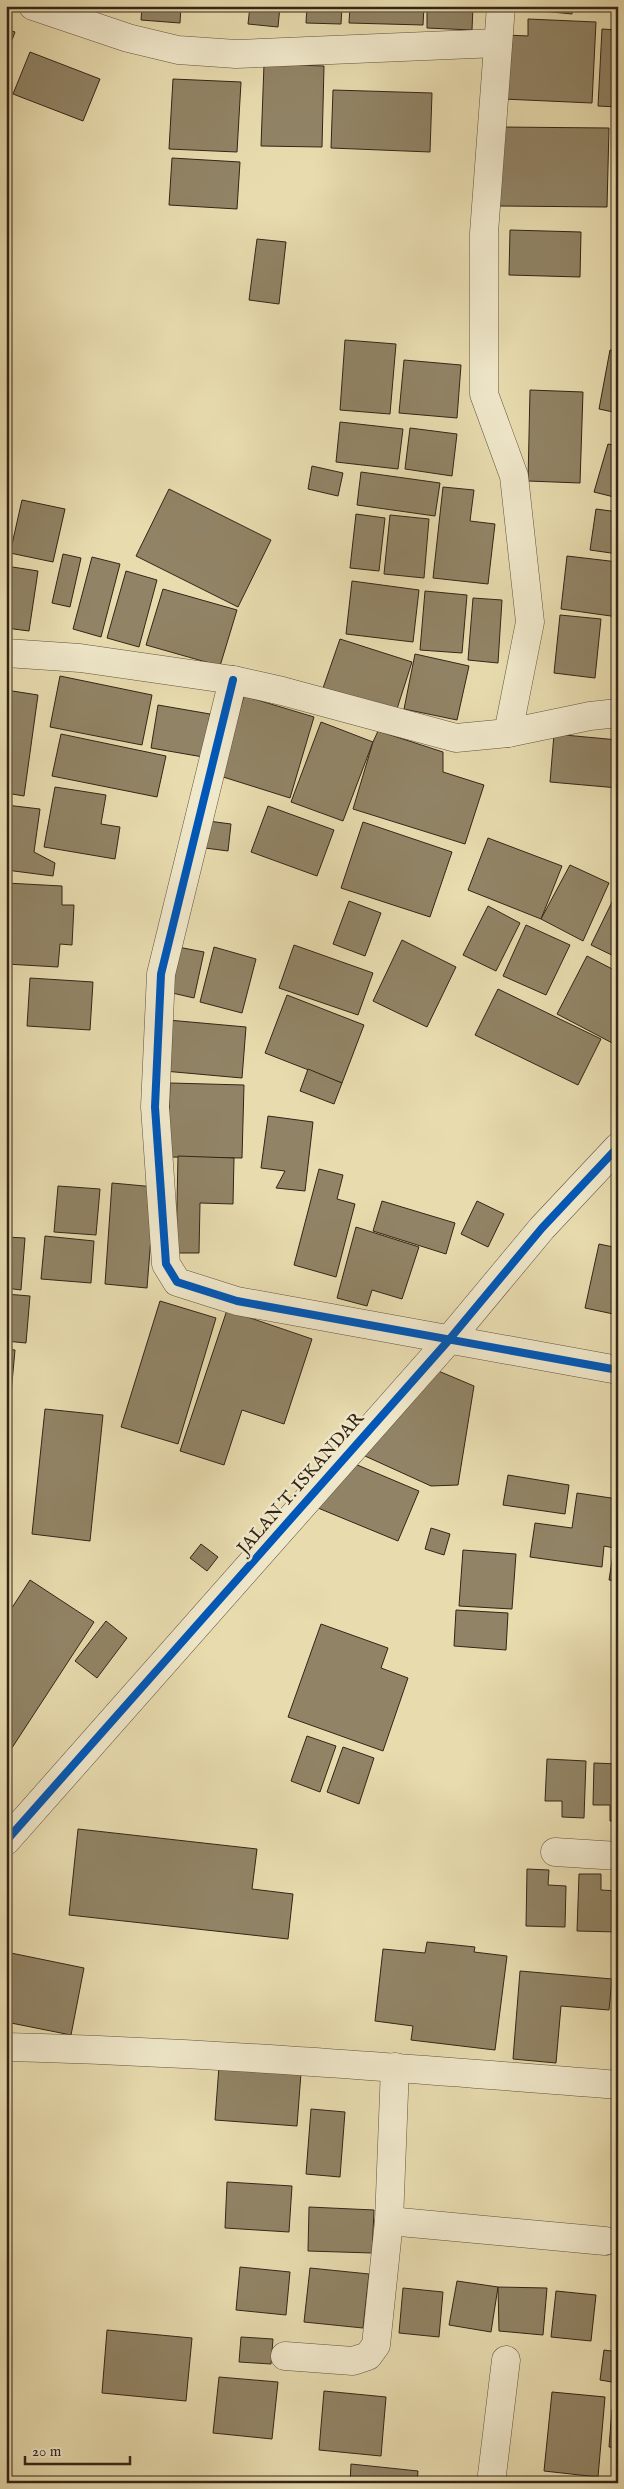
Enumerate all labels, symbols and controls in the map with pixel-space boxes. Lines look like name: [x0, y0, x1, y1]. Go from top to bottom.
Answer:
street label: JALAN T. ISKANDAR: [232, 1407, 370, 1561]
scale bar: [25, 2434, 130, 2466]
text: 20 m: [32, 2442, 62, 2461]

